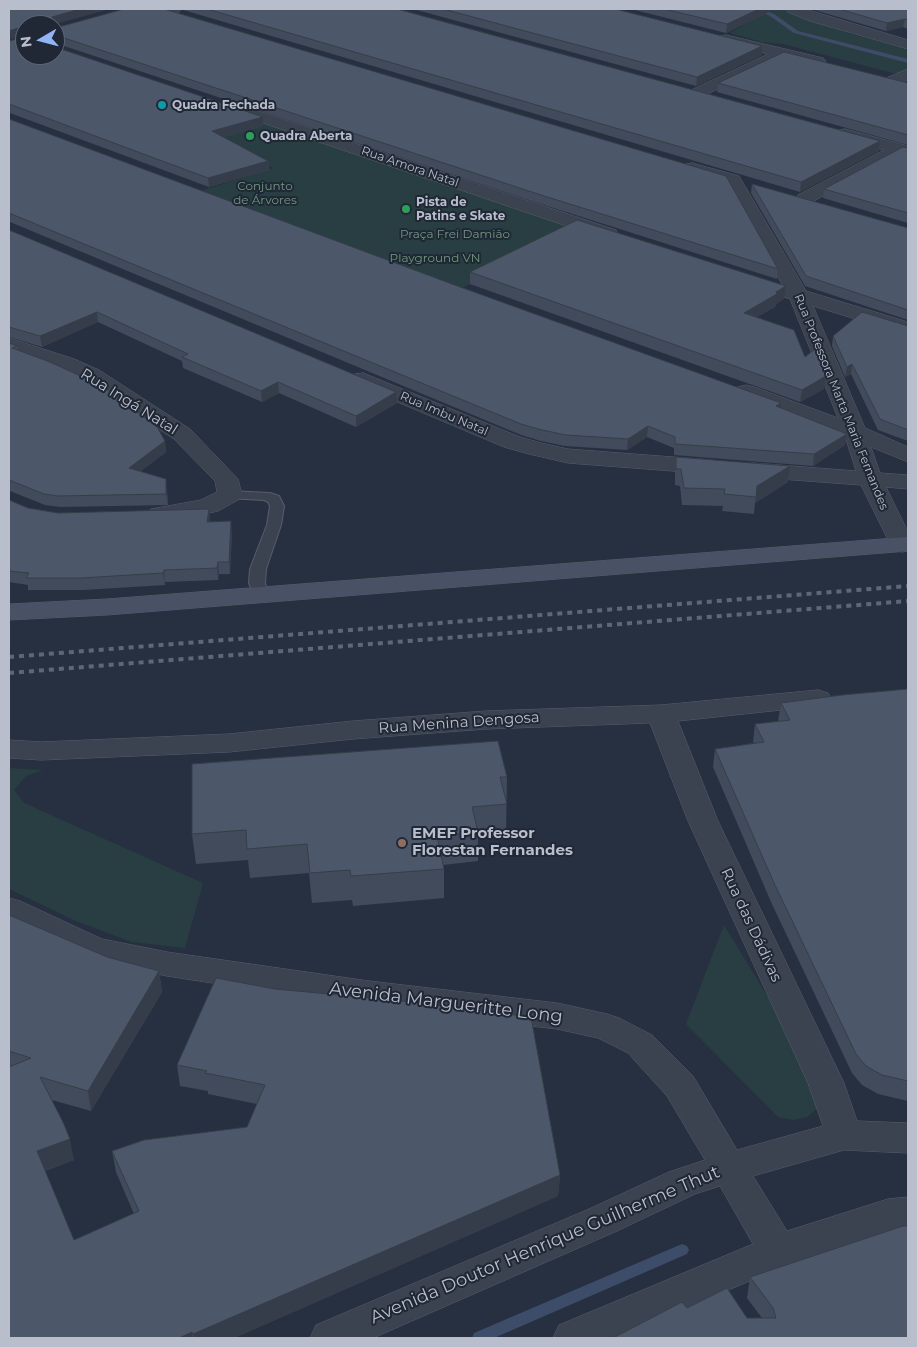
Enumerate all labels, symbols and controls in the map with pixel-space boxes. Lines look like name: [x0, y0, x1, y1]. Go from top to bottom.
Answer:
north arrow: [15, 15, 65, 65]
text: N: [16, 35, 36, 49]
place label: Quadra Fechada: [172, 98, 275, 112]
marker: Quadra Fechada: [156, 99, 168, 111]
place label: Quadra Aberta: [260, 129, 352, 143]
marker: Quadra Aberta: [244, 130, 256, 142]
street label: Rua Amora Natal: [359, 144, 461, 190]
park label: Conjunto de Árvores: [233, 179, 297, 207]
place label: Pista de Patins e Skate: [416, 195, 505, 223]
marker: Pista de Patins e Skate: [400, 203, 412, 215]
park label: Praça Frei Damião: [400, 227, 510, 241]
park label: Playground VN: [390, 251, 480, 265]
street label: Rua Professora Marta Maria Fernandes: [791, 292, 891, 512]
street label: Rua Ingá Natal: [77, 365, 181, 439]
street label: Rua Imbu Natal: [398, 389, 490, 439]
street label: Rua Menina Dengosa: [378, 708, 540, 738]
place label: EMEF Professor Florestan Fernandes: [412, 825, 573, 860]
marker: EMEF Professor Florestan Fernandes: [396, 837, 408, 849]
street label: Rua das Dádivas: [717, 865, 785, 985]
street label: Avenida Margueritte Long: [328, 978, 564, 1028]
street label: Avenida Doutor Henrique Guilherme Thut: [367, 1161, 723, 1329]

